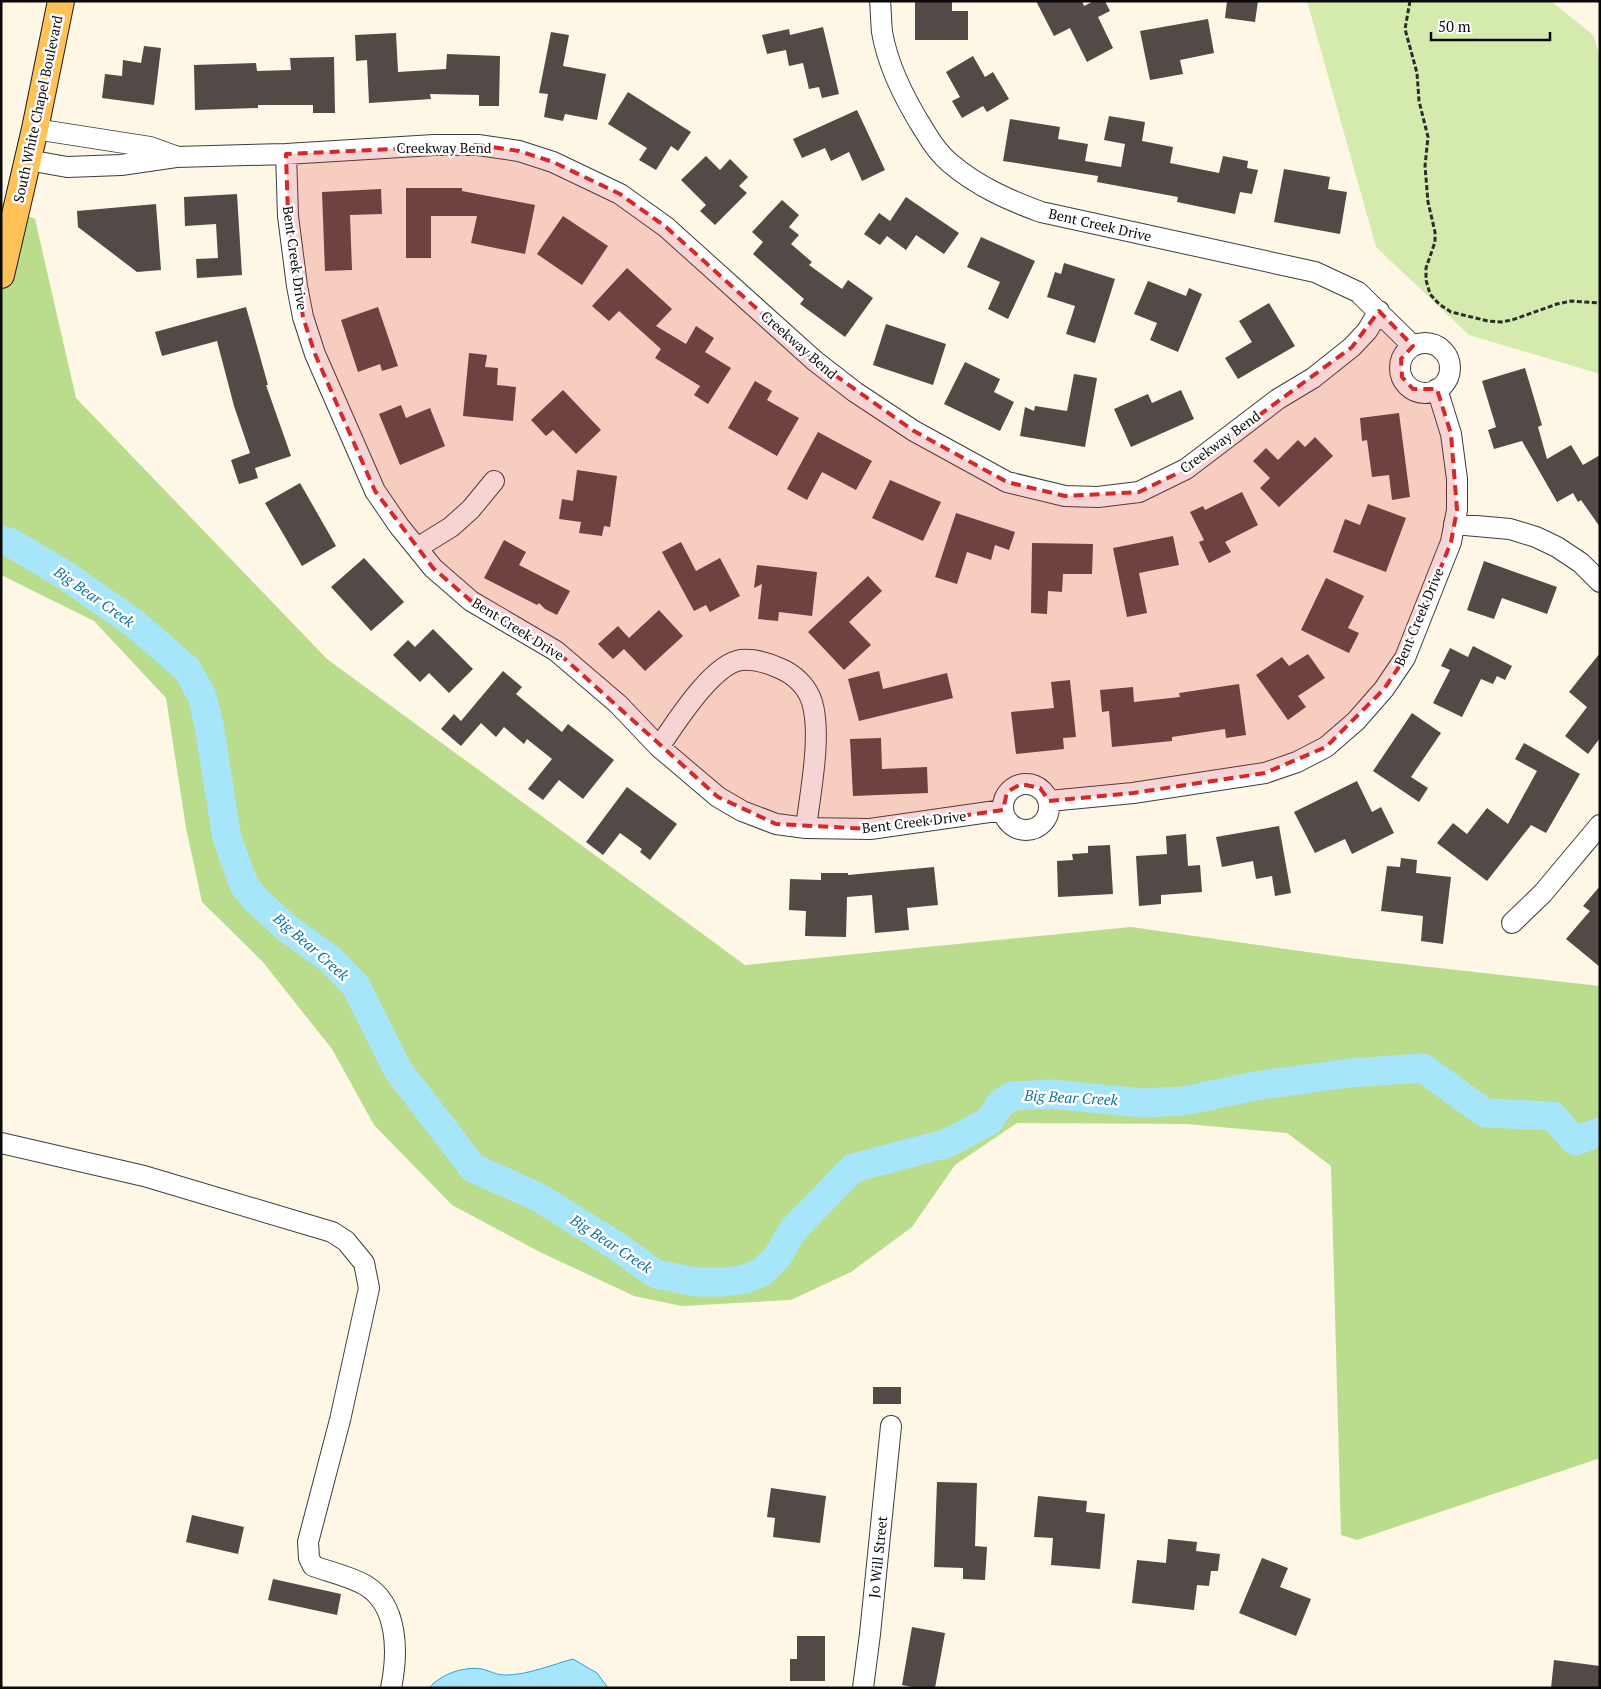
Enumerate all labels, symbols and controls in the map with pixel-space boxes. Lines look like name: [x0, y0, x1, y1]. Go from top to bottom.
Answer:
scale bar: [1431, 10, 1550, 42]
street label: South White Chapel Boulevard: [8, 13, 67, 204]
text: 50 m: [1438, 16, 1471, 36]
street label: Creekway Bend: [396, 138, 492, 157]
street label: Bent Creek Drive: [1047, 203, 1153, 246]
street label: Bent Creek Drive: [279, 205, 312, 311]
street label: Creekway Bend: [757, 306, 842, 383]
street label: Creekway Bend: [1176, 406, 1264, 477]
water label: Big Bear Creek: [50, 561, 139, 632]
street label: Bent Creek Drive: [1389, 565, 1448, 669]
street label: Bent Creek Drive: [469, 593, 568, 664]
street label: Bent Creek Drive: [861, 806, 967, 837]
water label: Big Bear Creek: [269, 907, 354, 985]
water label: Big Bear Creek: [1023, 1085, 1119, 1109]
water label: Big Bear Creek: [566, 1209, 657, 1277]
street label: Jo Will Street: [864, 1514, 891, 1599]

